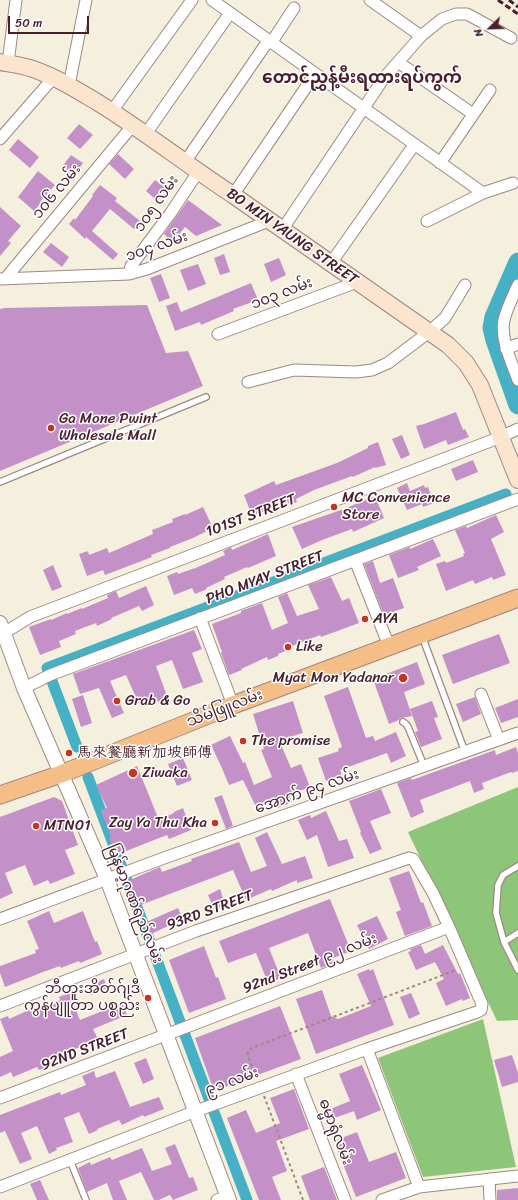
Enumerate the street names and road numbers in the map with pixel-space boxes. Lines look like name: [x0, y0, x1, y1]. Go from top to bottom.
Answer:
street label: ၁၀၆ လမ်း: [29, 161, 85, 223]
street label: ၁၀၅ လမ်း: [131, 172, 183, 236]
street label: BO MIN YAUNG STREET: [223, 185, 361, 289]
street label: ၁၀၄ လမ်း: [124, 228, 190, 266]
street label: ၁၀၃ လမ်း: [249, 274, 315, 314]
street label: 101ST STREET: [203, 491, 299, 541]
street label: PHO MYAY STREET: [204, 547, 326, 609]
street label: သိမ်ဖြူလမ်း: [185, 686, 265, 732]
street label: အောက် ၉၄ လမ်း: [253, 766, 361, 818]
street label: မြန်မာ့ဂုဏ်ရည်လမ်း: [102, 842, 166, 966]
street label: 93RD STREET: [164, 887, 256, 935]
street label: 92nd Street ၉၂ လမ်း: [240, 930, 380, 998]
street label: 92ND STREET: [39, 1025, 131, 1075]
street label: ၉၁ လမ်း: [202, 1064, 262, 1100]
street label: ဓမ္မာရုံလမ်း: [314, 1096, 356, 1168]

